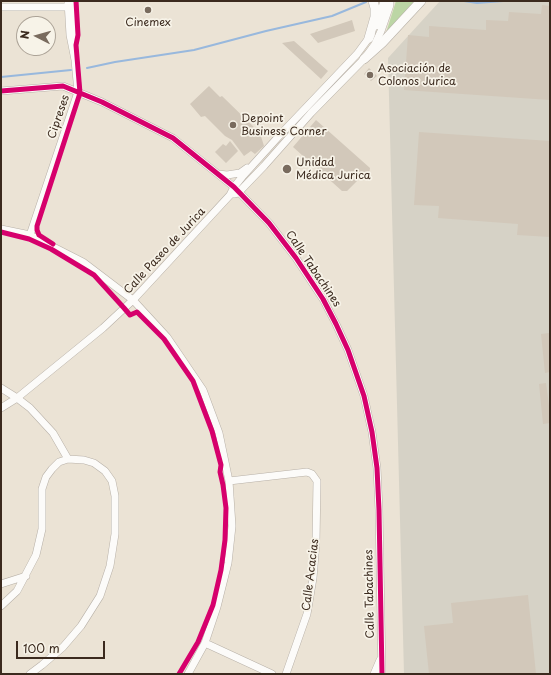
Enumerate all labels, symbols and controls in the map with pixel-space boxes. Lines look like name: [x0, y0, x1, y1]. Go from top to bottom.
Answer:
marker: Cinemex: [143, 5, 153, 15]
north arrow: [16, 16, 56, 56]
place label: Cinemex: [125, 16, 171, 30]
text: N: [16, 30, 33, 40]
place label: Asociación de Colonos Jurica: [378, 62, 456, 88]
marker: Asociación de Colonos Jurica: [365, 70, 375, 80]
street label: Cipreses: [45, 93, 73, 141]
place label: Depoint Business Corner: [241, 112, 326, 138]
marker: Depoint Business Corner: [228, 120, 238, 130]
place label: Unidad Médica Jurica: [296, 156, 371, 182]
marker: Unidad Médica Jurica: [281, 163, 293, 175]
street label: Calle Paseo de Jurica: [122, 205, 208, 297]
street label: Calle Tabachines: [283, 228, 343, 310]
street label: Calle Acacias: [300, 538, 322, 612]
street label: Calle Tabachines: [363, 549, 377, 639]
scale bar: [18, 633, 107, 659]
text: 100 m: [23, 639, 60, 657]

